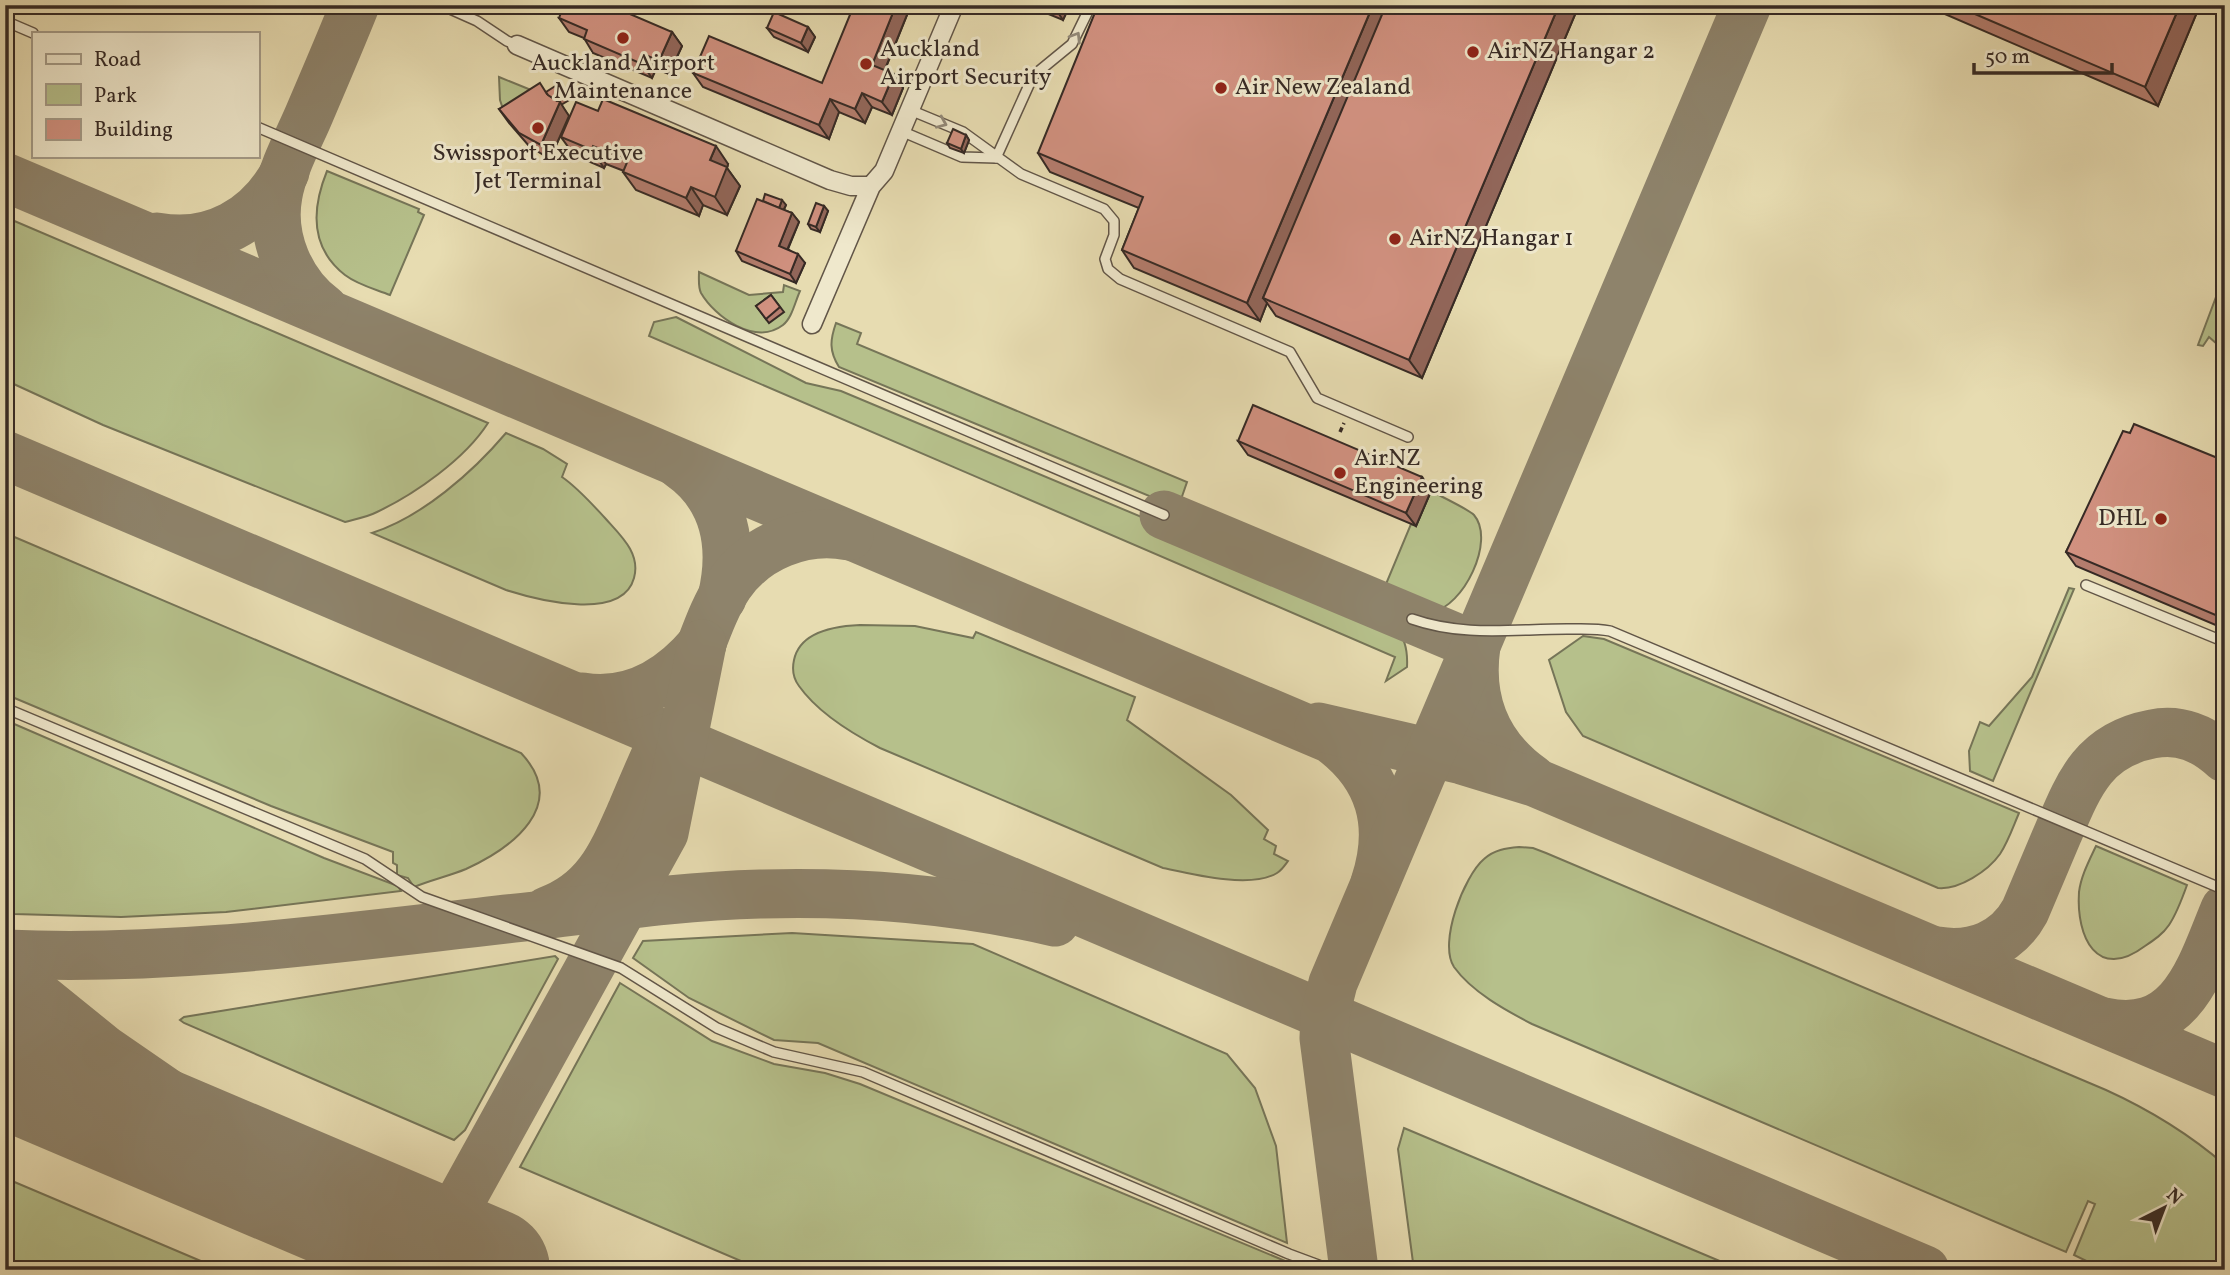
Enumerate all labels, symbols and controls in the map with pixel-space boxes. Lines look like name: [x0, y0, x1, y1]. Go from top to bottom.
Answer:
marker: Auckland Airport Maintenance: [615, 30, 631, 46]
one-way arrow: [1067, 31, 1080, 44]
legend: [32, 32, 259, 158]
scale bar: [1974, 32, 2113, 76]
place label: Auckland Airport Security: [880, 33, 1052, 95]
place label: AirNZ Hangar 2: [1487, 35, 1655, 69]
text: 50 m: [1985, 43, 2030, 72]
marker: AirNZ Hangar 2: [1465, 44, 1481, 60]
text: Road: [94, 46, 141, 75]
place label: Auckland Airport Maintenance: [531, 47, 715, 109]
marker: Auckland Airport Security: [858, 56, 874, 72]
place label: Air New Zealand: [1235, 71, 1411, 105]
marker: Air New Zealand: [1213, 80, 1229, 96]
text: Park: [94, 82, 137, 111]
one-way arrow: [935, 115, 947, 129]
text: Building: [94, 116, 173, 145]
marker: Swissport Executive Jet Terminal: [530, 120, 546, 136]
place label: Swissport Executive Jet Terminal: [433, 137, 643, 199]
place label: AirNZ Hangar 1: [1409, 222, 1574, 256]
marker: AirNZ Hangar 1: [1387, 231, 1403, 247]
place label: AirNZ Engineering: [1354, 442, 1483, 504]
marker: AirNZ Engineering: [1332, 465, 1348, 481]
place label: DHL: [2098, 502, 2147, 536]
marker: DHL: [2153, 511, 2169, 527]
north arrow: [2128, 1174, 2198, 1244]
text: N: [2160, 1183, 2188, 1211]

